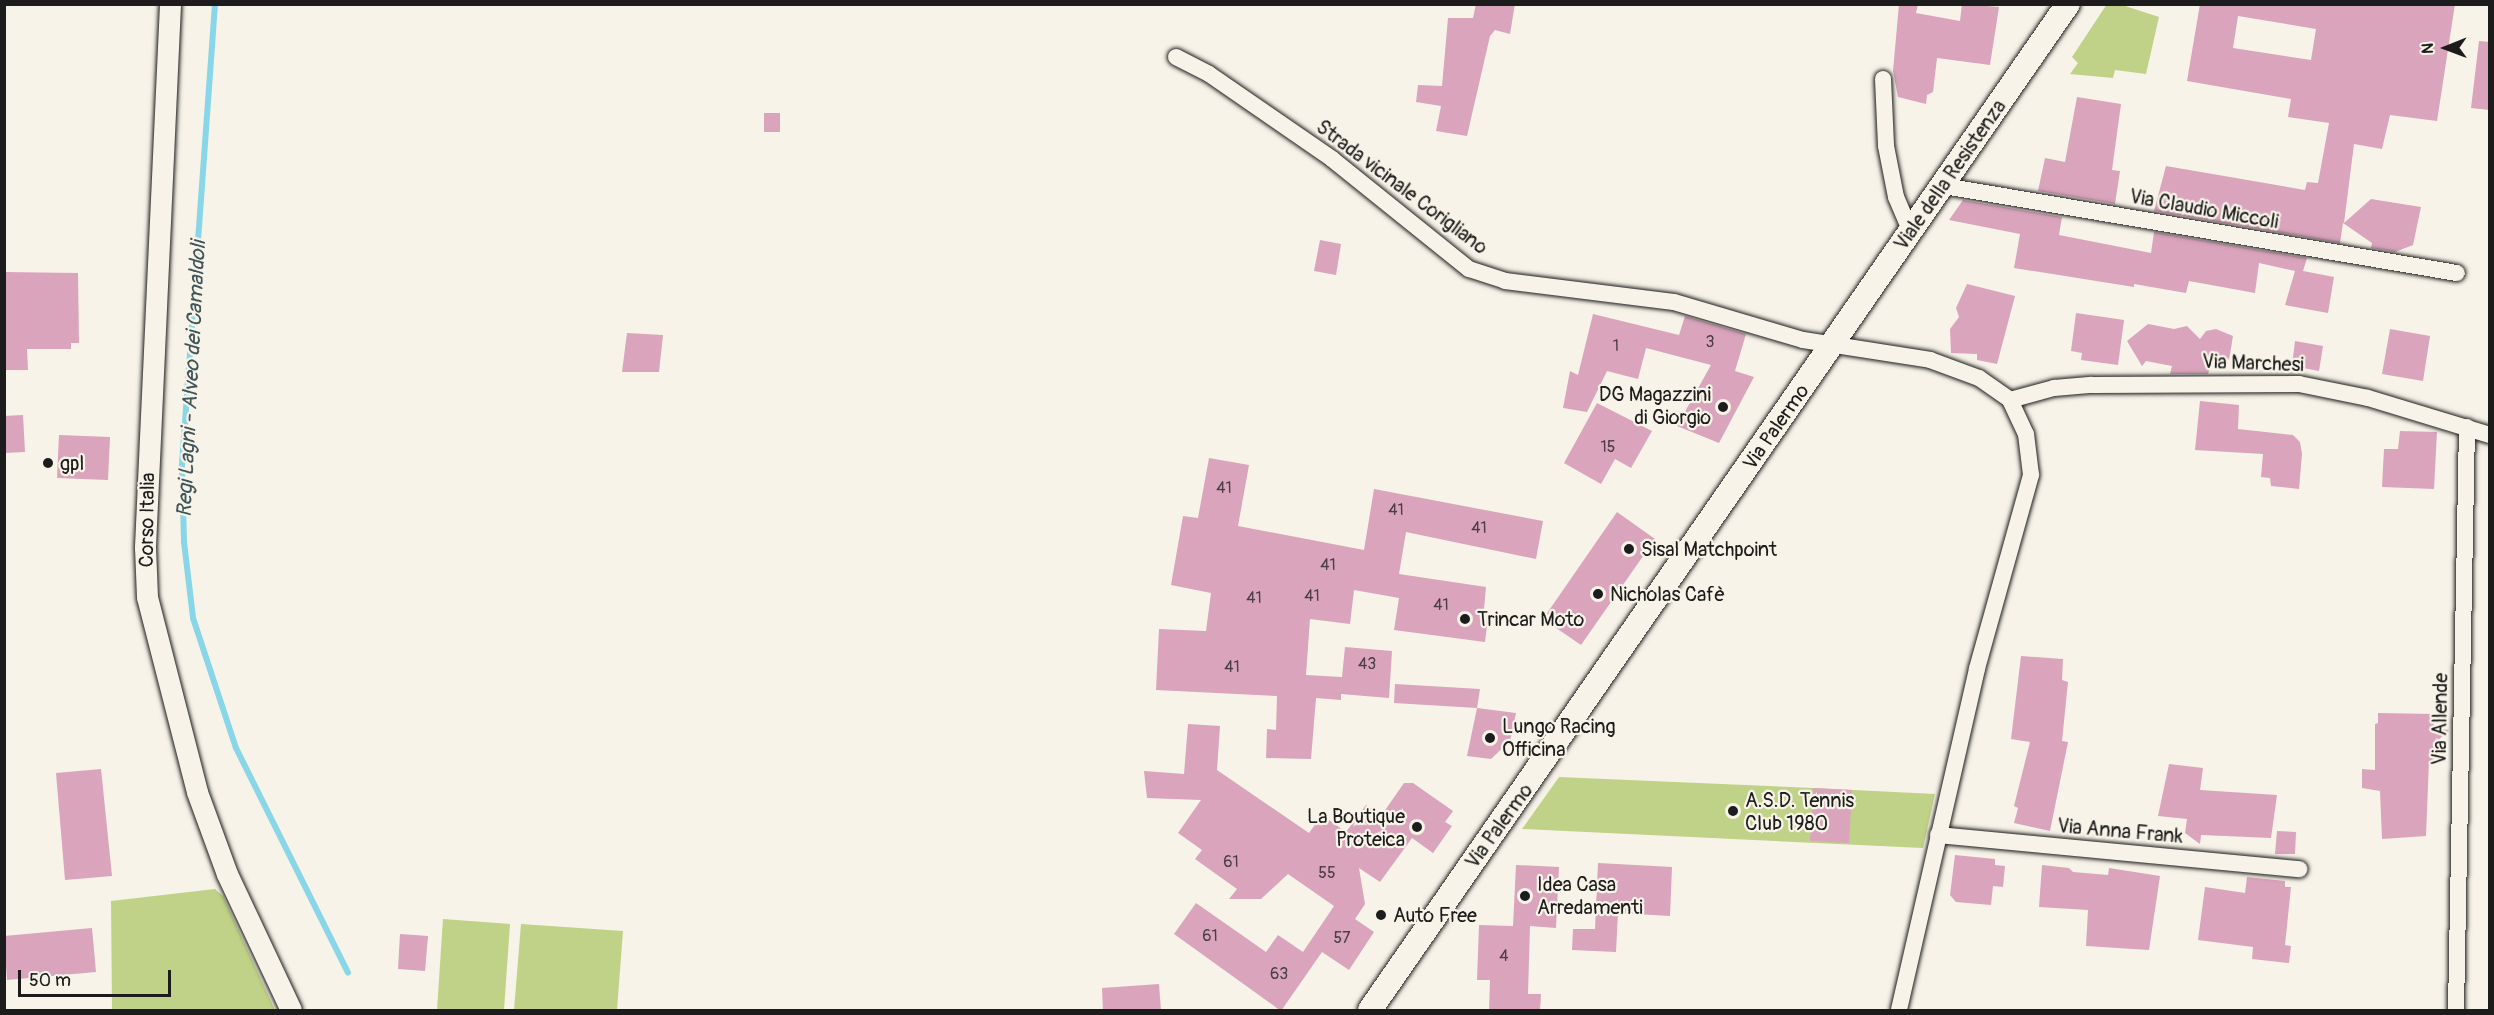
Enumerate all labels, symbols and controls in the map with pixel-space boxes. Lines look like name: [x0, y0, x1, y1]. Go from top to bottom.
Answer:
north arrow: [2416, 18, 2476, 78]
text: N: [2418, 43, 2438, 54]
street label: Viale della Resistenza: [1889, 95, 2011, 255]
street label: Strada vicinale Corigliano: [1311, 115, 1493, 259]
street label: Via Claudio Miccoli: [2128, 184, 2280, 234]
water label: Regi Lagni - Alveo dei Camaldoli: [172, 240, 212, 518]
house number: 3: [1706, 332, 1714, 352]
house number: 1: [1613, 336, 1619, 356]
street label: Via Marchesi: [2202, 349, 2304, 377]
street label: Via Palermo: [1738, 380, 1814, 474]
place label: DG Magazzini di Giorgio: [1599, 383, 1711, 430]
marker: DG Magazzini di Giorgio: [1716, 400, 1730, 414]
house number: 15: [1601, 437, 1615, 457]
place label: gpl: [60, 451, 84, 475]
marker: gpl: [41, 456, 55, 470]
street label: Corso Italia: [134, 472, 160, 568]
house number: 41: [1216, 478, 1232, 498]
house number: 41: [1388, 500, 1404, 520]
house number: 41: [1471, 518, 1487, 538]
place label: Sisal Matchpoint: [1641, 537, 1777, 561]
marker: Sisal Matchpoint: [1622, 542, 1636, 556]
house number: 41: [1320, 555, 1336, 575]
place label: Nicholas Cafè: [1610, 582, 1725, 606]
house number: 41: [1304, 586, 1320, 606]
marker: Nicholas Cafè: [1591, 587, 1605, 601]
house number: 41: [1246, 588, 1262, 608]
house number: 41: [1433, 595, 1449, 615]
place label: Trincar Moto: [1477, 607, 1584, 631]
marker: Trincar Moto: [1458, 612, 1472, 626]
house number: 43: [1358, 654, 1376, 674]
house number: 41: [1224, 657, 1240, 677]
street label: Via Allende: [2427, 673, 2453, 765]
place label: Lungo Racing Officina: [1502, 714, 1616, 761]
marker: Lungo Racing Officina: [1483, 731, 1497, 745]
street label: Via Palermo: [1460, 779, 1538, 873]
place label: A.S.D. Tennis Club 1980: [1745, 788, 1854, 835]
place label: La Boutique Proteica: [1307, 804, 1405, 851]
marker: A.S.D. Tennis Club 1980: [1726, 804, 1740, 818]
street label: Via Anna Frank: [2056, 814, 2184, 848]
marker: La Boutique Proteica: [1410, 820, 1424, 834]
house number: 61: [1223, 852, 1239, 872]
house number: 55: [1318, 863, 1336, 883]
place label: Idea Casa Arredamenti: [1537, 873, 1643, 920]
marker: Idea Casa Arredamenti: [1518, 889, 1532, 903]
place label: Auto Free: [1393, 903, 1477, 927]
marker: Auto Free: [1374, 908, 1388, 922]
house number: 61: [1202, 926, 1218, 946]
house number: 57: [1333, 928, 1351, 948]
house number: 4: [1499, 946, 1509, 966]
scale bar: [21, 958, 174, 996]
house number: 63: [1270, 964, 1288, 984]
text: 50 m: [29, 969, 71, 992]

